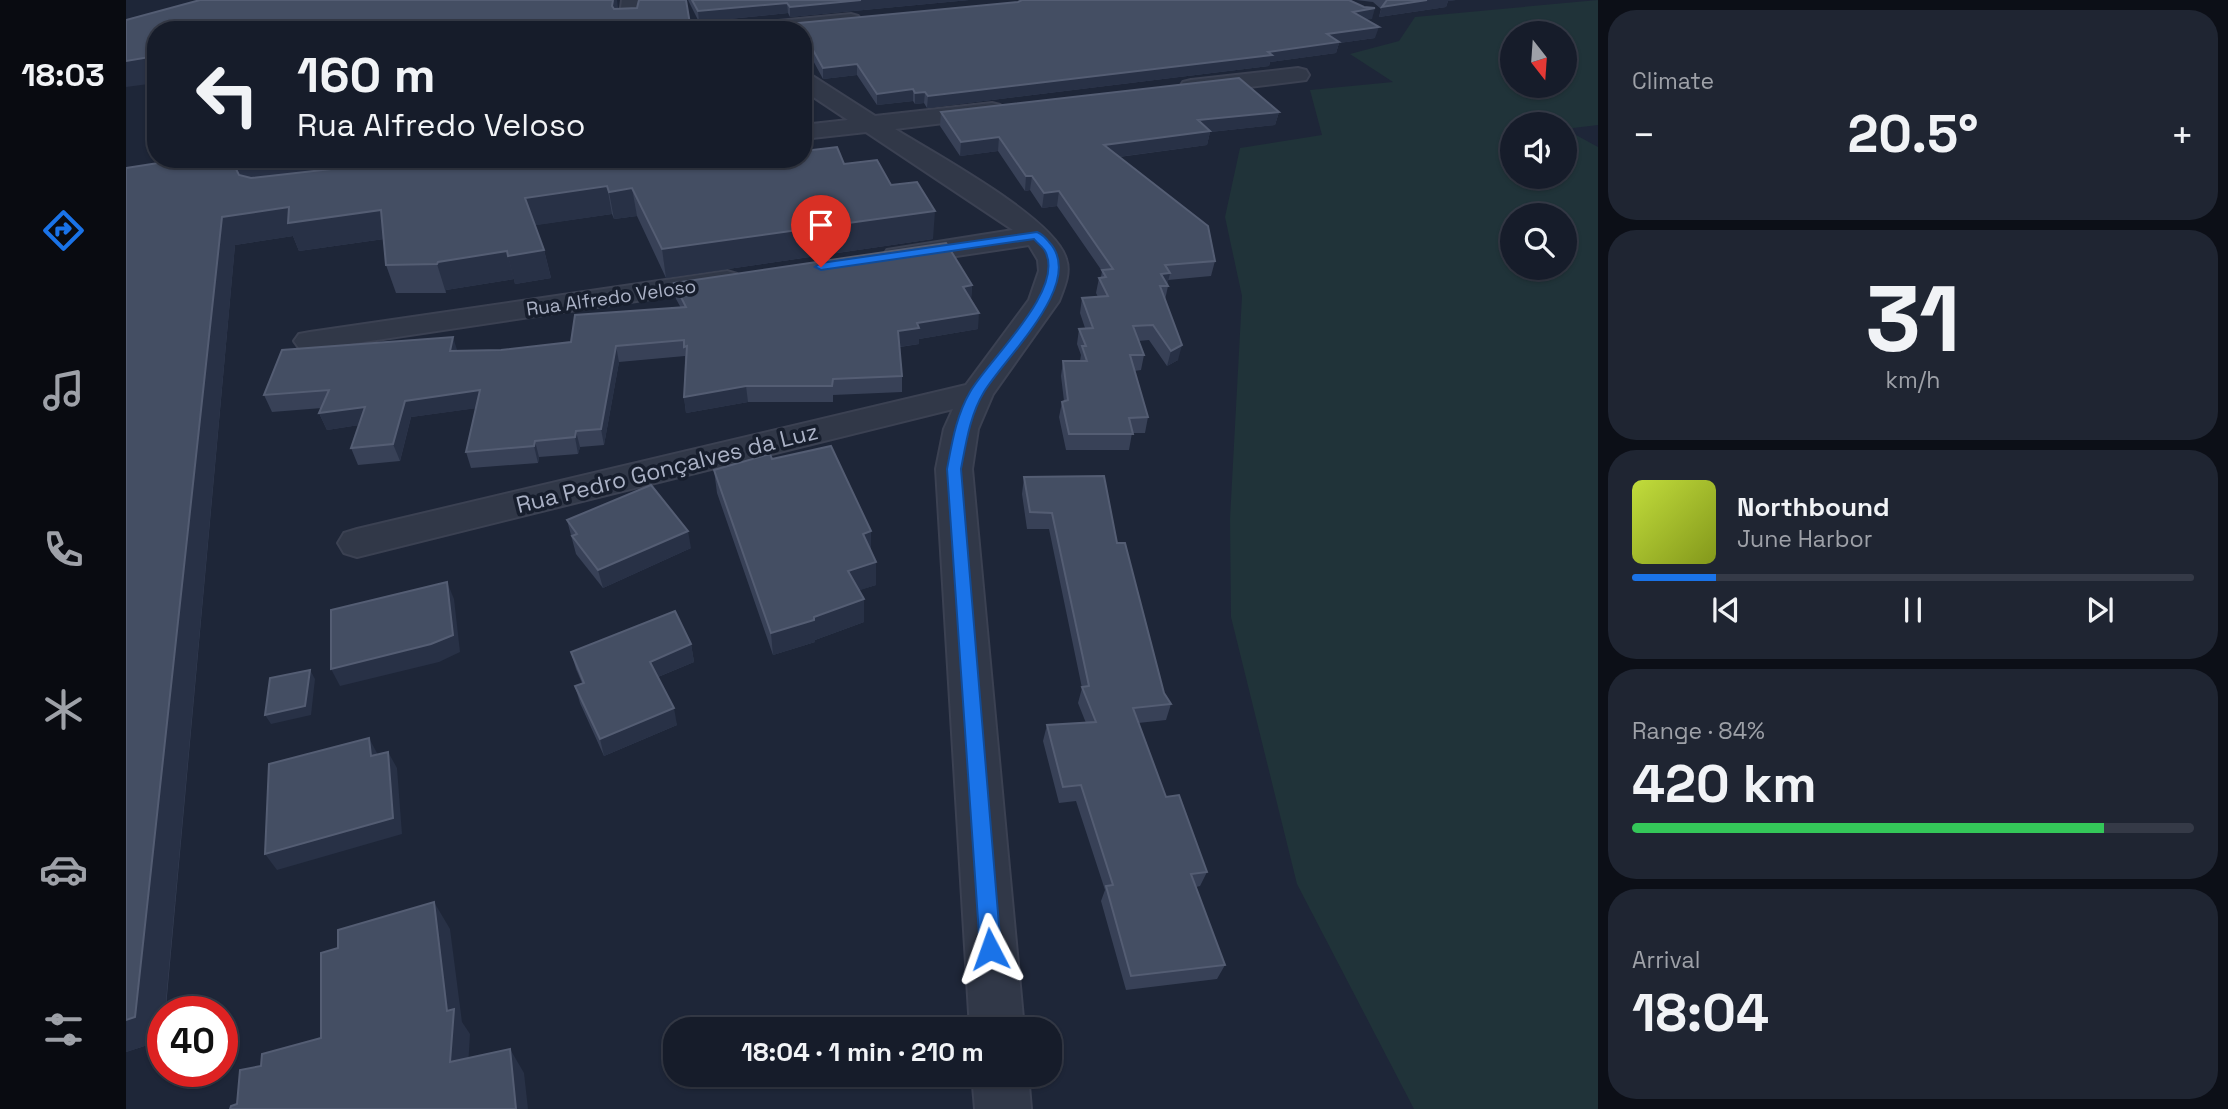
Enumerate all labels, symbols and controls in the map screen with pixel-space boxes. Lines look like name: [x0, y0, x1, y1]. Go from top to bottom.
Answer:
north arrow: [1500, 21, 1577, 98]
map controls: [1500, 21, 1577, 280]
text: 160 m: [297, 44, 435, 106]
icon: left: [182, 49, 273, 140]
text: 18:03: [21, 55, 105, 95]
text: Climate: [1632, 66, 1714, 96]
text: 20.5°: [1847, 101, 1979, 167]
text: Rua Alfredo Veloso: [297, 105, 586, 145]
text: −: [1632, 111, 1656, 159]
text: +: [2170, 111, 2194, 159]
button: sound: [1500, 112, 1577, 189]
pin: [791, 195, 851, 267]
button: search: [1500, 203, 1577, 280]
icon: directions: [39, 206, 88, 255]
icon: arrive: [802, 206, 840, 244]
text: 31: [1866, 261, 1960, 378]
street label: Rua Alfredo Veloso: [524, 273, 698, 322]
text: km/h: [1886, 365, 1940, 395]
icon: music: [39, 366, 88, 415]
street label: Rua Pedro Gonçalves da Luz: [513, 416, 821, 520]
text: Northbound: [1737, 490, 1890, 524]
text: June Harbor: [1737, 524, 1872, 554]
icon: phone: [39, 525, 88, 574]
icon: previous: [1707, 591, 1745, 629]
icon: pause: [1894, 591, 1932, 629]
icon: next: [2081, 591, 2119, 629]
icon: climate: [39, 685, 88, 734]
text: Range · 84%: [1632, 716, 1765, 746]
text: 420 km: [1632, 751, 1817, 817]
icon: car: [39, 845, 88, 894]
position arrow: [953, 912, 1027, 986]
text: Arrival: [1632, 945, 1700, 975]
text: 18:04: [1632, 980, 1769, 1046]
speed limit sign: 40: [147, 996, 238, 1087]
icon: filters: [39, 1005, 88, 1054]
text: 18:04 · 1 min · 210 m: [741, 1035, 984, 1069]

